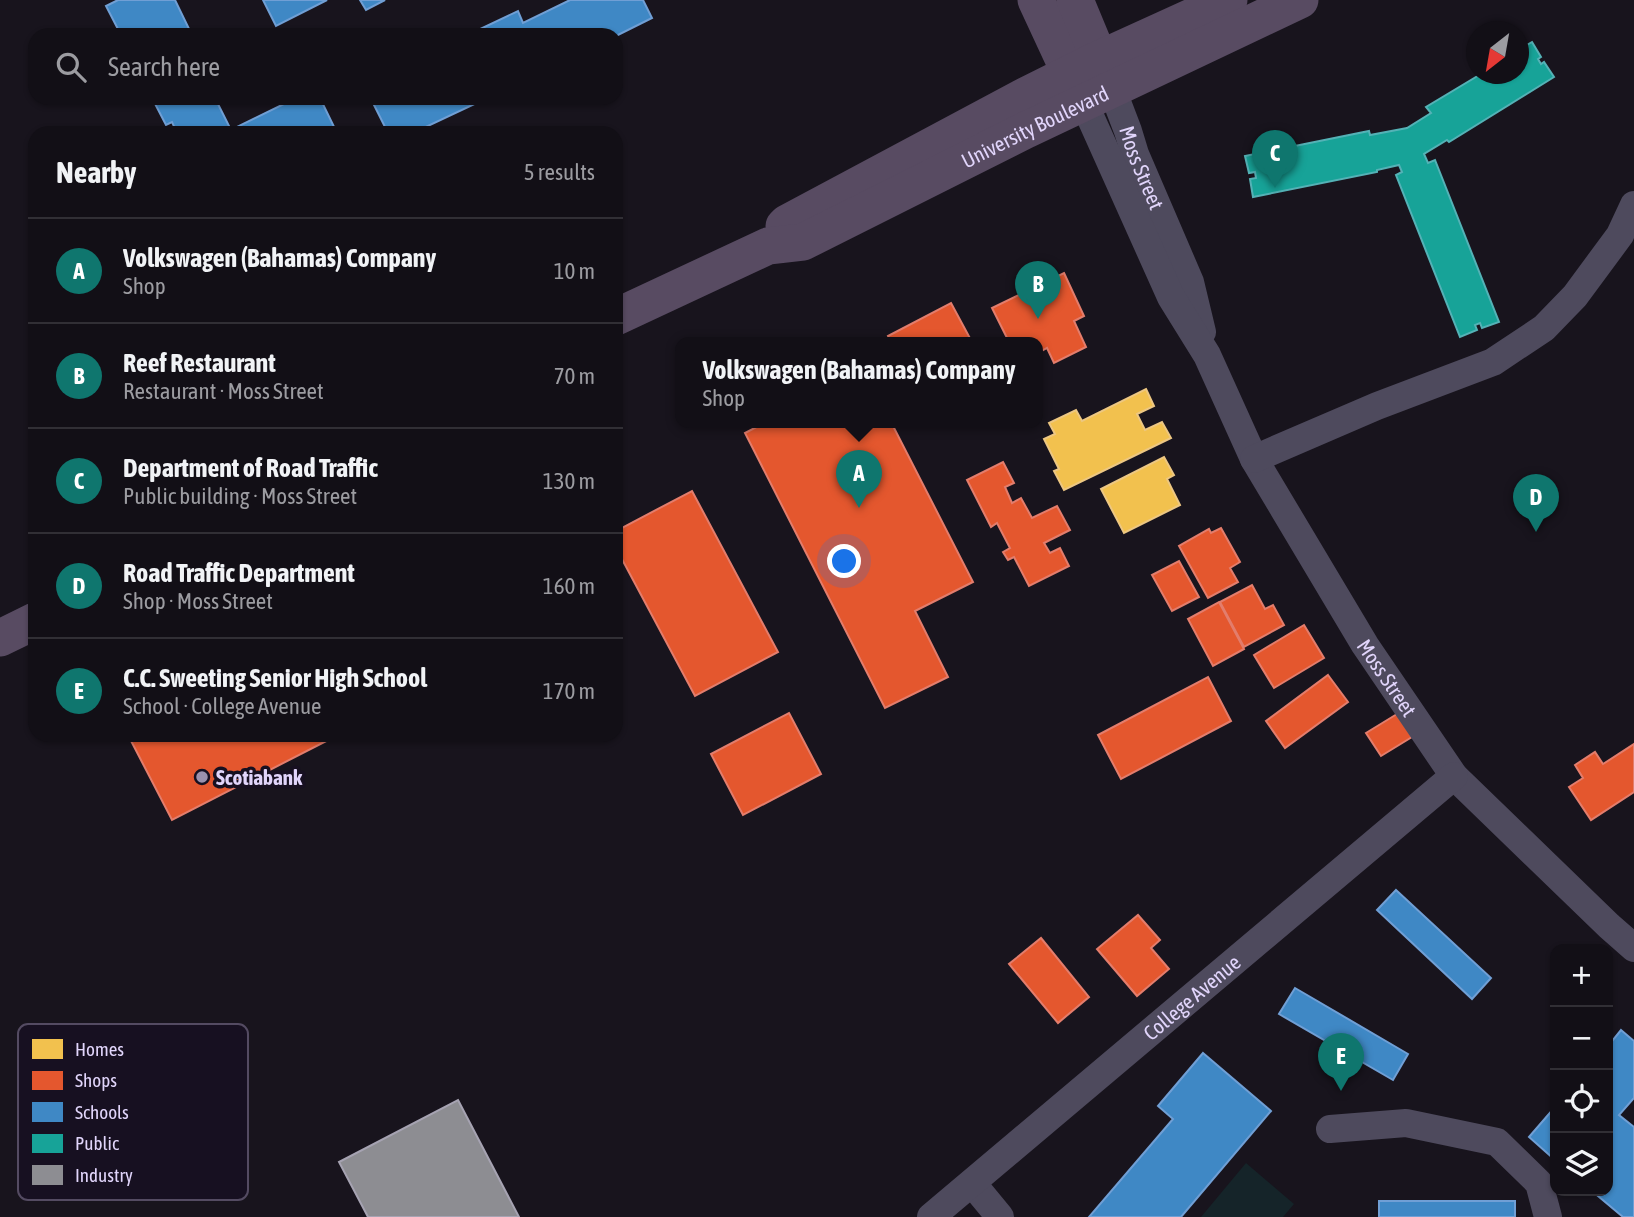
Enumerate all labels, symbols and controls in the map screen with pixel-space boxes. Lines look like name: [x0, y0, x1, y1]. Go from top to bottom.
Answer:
north arrow: [1466, 21, 1529, 84]
search box: [28, 28, 623, 105]
icon: search: [52, 48, 90, 86]
text: Search here: [108, 52, 220, 82]
street label: University Boulevard: [957, 81, 1112, 173]
street label: Moss Street: [1115, 123, 1169, 213]
pin: C: [1252, 130, 1298, 188]
text: Nearby: [56, 155, 136, 189]
text: 5 results: [524, 159, 595, 185]
text: Volkswagen (Bahamas) Company: [123, 243, 436, 273]
text: A: [73, 258, 85, 284]
text: 10 m: [554, 258, 595, 284]
pin: B: [1015, 261, 1061, 319]
text: Shop: [123, 273, 166, 299]
popup: [675, 337, 1043, 428]
text: Reef Restaurant: [123, 348, 276, 378]
text: Volkswagen (Bahamas) Company: [702, 355, 1016, 385]
text: B: [74, 363, 84, 389]
text: 70 m: [554, 363, 595, 389]
text: Restaurant · Moss Street: [123, 378, 324, 404]
text: Shop: [702, 385, 745, 411]
pin: A: [836, 450, 882, 508]
text: Department of Road Traffic: [123, 453, 378, 483]
text: C: [74, 468, 84, 494]
text: 130 m: [543, 468, 595, 494]
pin: D: [1513, 474, 1559, 532]
text: Public building · Moss Street: [123, 483, 357, 509]
your location: [827, 544, 861, 578]
text: Road Traffic Department: [123, 558, 355, 588]
text: D: [73, 573, 85, 599]
text: 160 m: [543, 573, 595, 599]
text: Shop · Moss Street: [123, 588, 273, 614]
street label: Moss Street: [1353, 635, 1422, 721]
text: C.C. Sweeting Senior High School: [123, 663, 427, 693]
text: E: [74, 678, 84, 704]
text: 170 m: [543, 678, 595, 704]
text: School · College Avenue: [123, 693, 322, 719]
place label: Scotiabank: [216, 765, 303, 789]
marker: Scotiabank: [194, 769, 210, 785]
map controls: [1550, 944, 1613, 1196]
button: +: [1550, 944, 1613, 1007]
street label: College Avenue: [1138, 950, 1245, 1045]
button: −: [1550, 1007, 1613, 1070]
legend: [18, 1024, 248, 1200]
pin: E: [1318, 1033, 1364, 1091]
text: Homes: [75, 1038, 124, 1060]
text: Shops: [75, 1069, 117, 1091]
button: locate: [1550, 1070, 1613, 1133]
text: Schools: [75, 1101, 129, 1123]
text: Public: [75, 1132, 120, 1154]
button: layers: [1550, 1133, 1613, 1196]
text: Industry: [75, 1164, 133, 1186]

